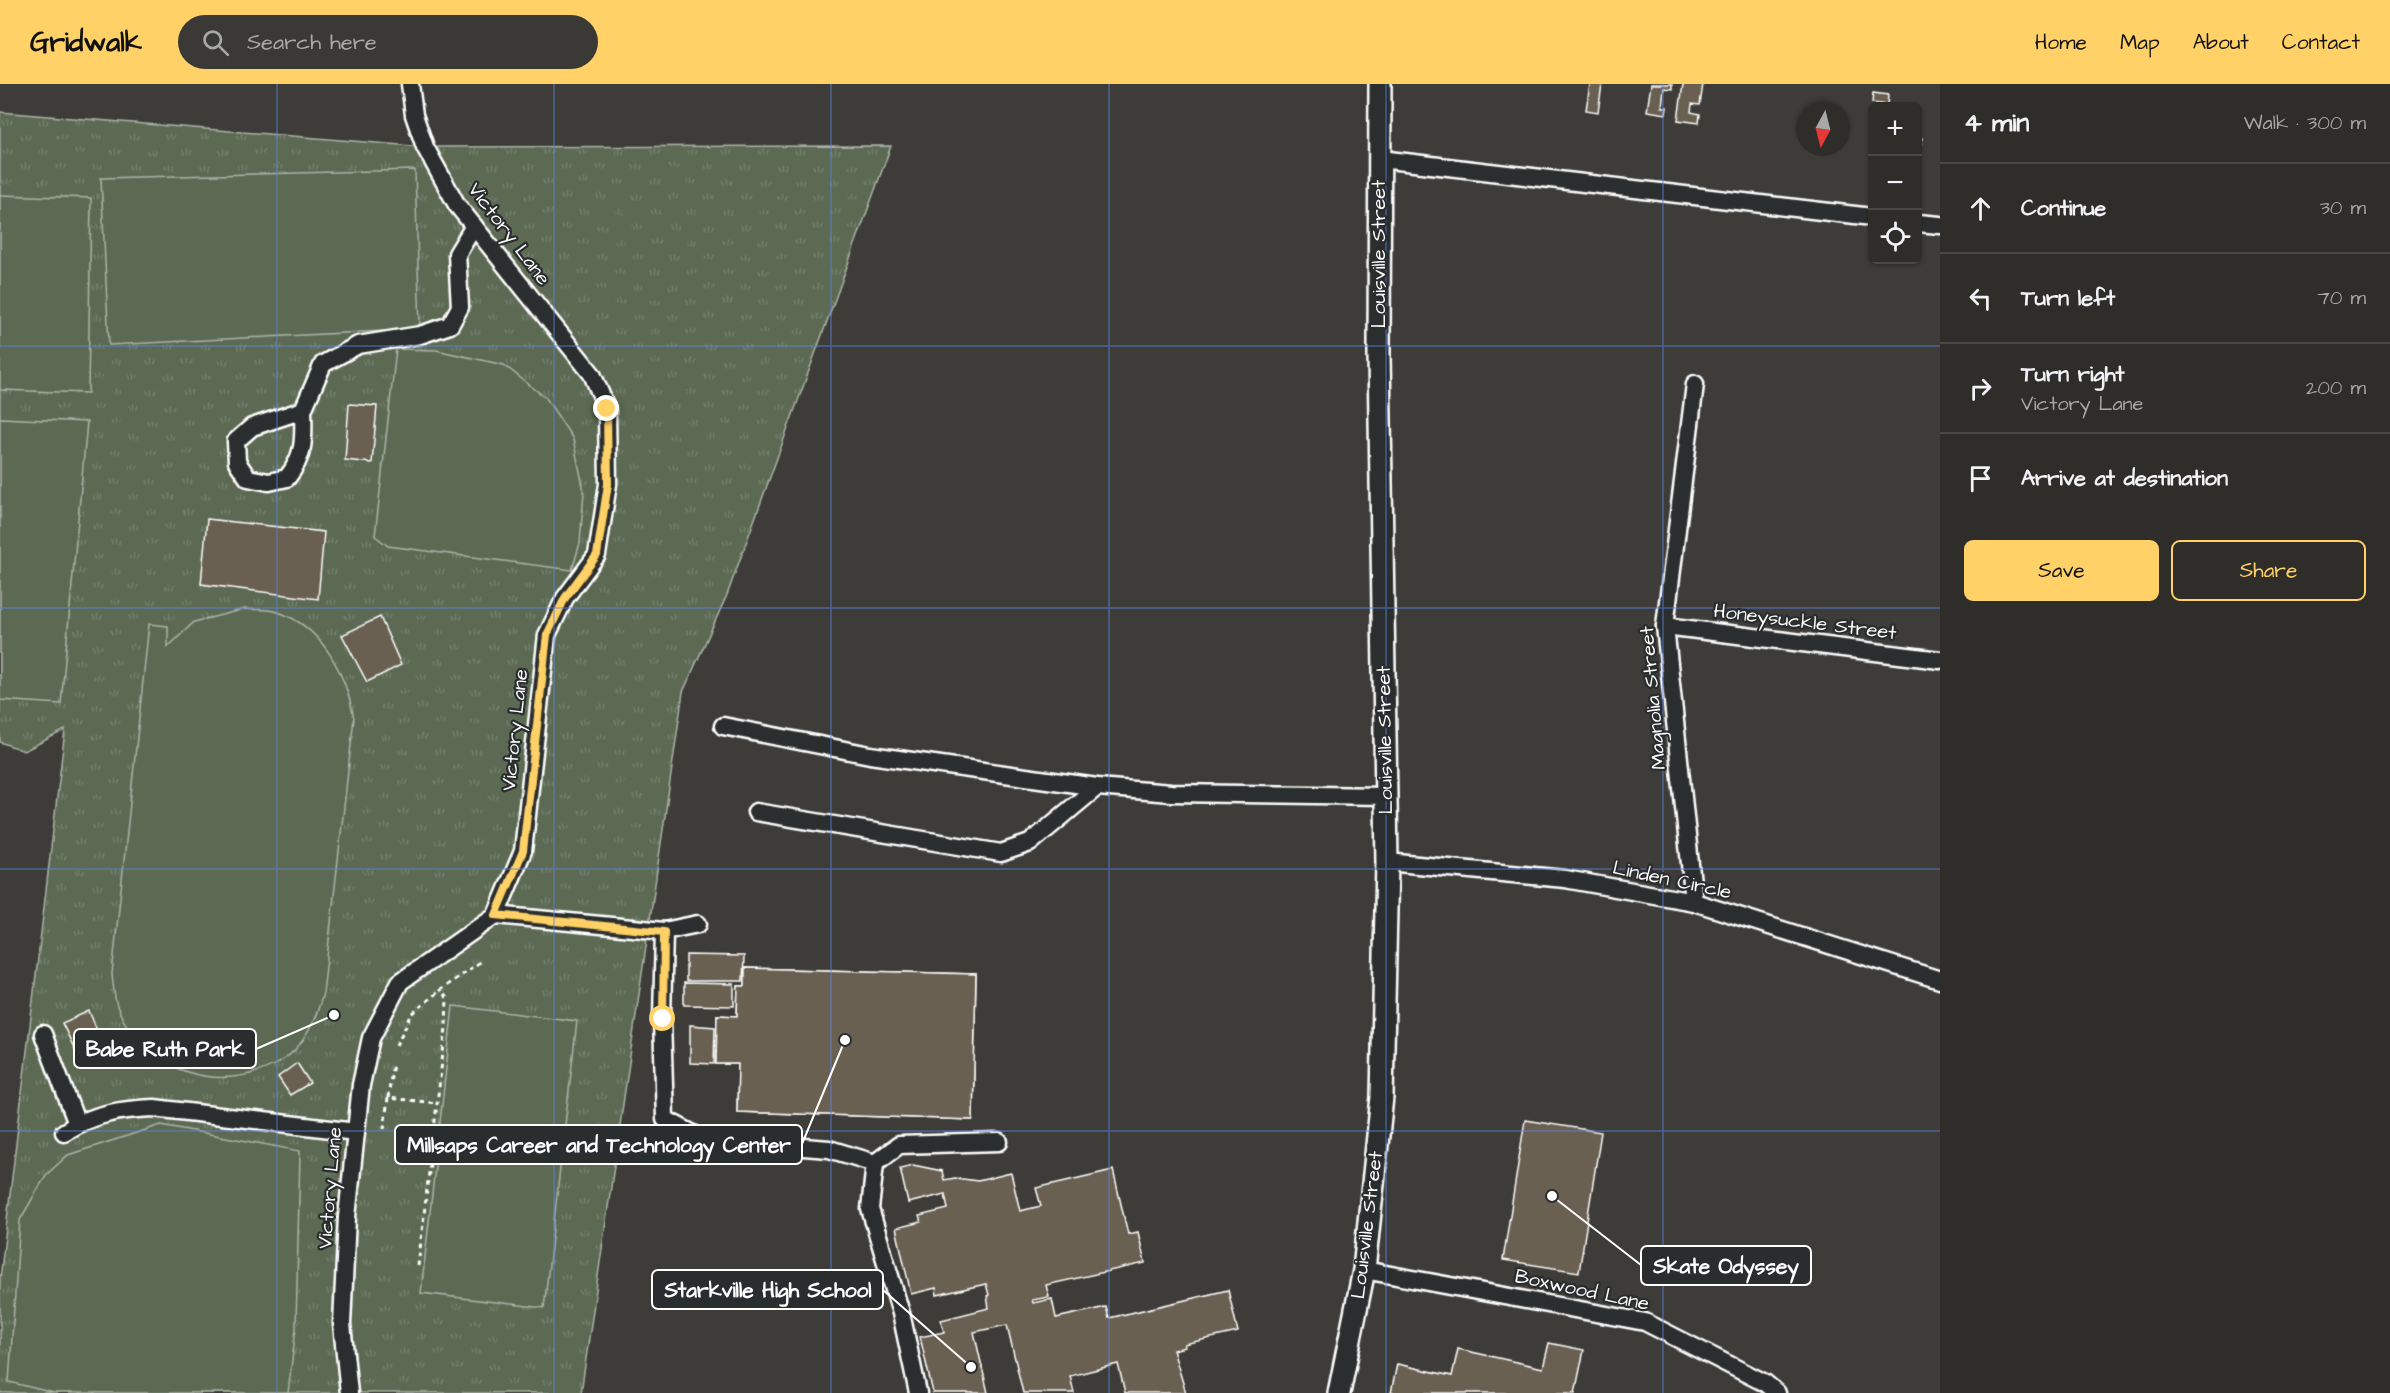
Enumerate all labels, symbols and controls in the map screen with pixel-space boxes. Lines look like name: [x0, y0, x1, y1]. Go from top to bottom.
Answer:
search box: [178, 15, 598, 69]
text: Gridwalk: [30, 23, 142, 62]
icon: search: [199, 26, 232, 59]
text: Search here: [247, 27, 377, 58]
text: Home: [2035, 28, 2087, 57]
text: Map: [2120, 28, 2160, 57]
text: About: [2193, 28, 2249, 57]
text: Contact: [2282, 28, 2360, 57]
north arrow: [1796, 102, 1850, 156]
map controls: [1868, 102, 1922, 264]
button: +: [1868, 102, 1922, 156]
text: 4 min: [1964, 105, 2029, 141]
text: Walk · 300 m: [2244, 109, 2366, 137]
button: −: [1868, 156, 1922, 210]
street label: Victory Lane: [460, 177, 557, 292]
street label: Louisville Street: [1365, 180, 1393, 328]
icon: ahead: [1964, 192, 1997, 225]
text: Continue: [2021, 193, 2106, 224]
text: 30 m: [2320, 194, 2366, 222]
button: locate: [1868, 210, 1922, 264]
icon: left: [1964, 282, 1997, 315]
text: Turn left: [2021, 283, 2115, 314]
text: 70 m: [2318, 284, 2366, 312]
text: Turn right: [2021, 359, 2124, 390]
icon: right: [1964, 372, 1997, 405]
text: 200 m: [2306, 374, 2366, 402]
text: Victory Lane: [2021, 390, 2143, 418]
route end: [593, 395, 619, 421]
icon: arrive: [1964, 462, 1997, 495]
text: Arrive at destination: [2021, 463, 2228, 494]
button: Save: [1964, 540, 2159, 601]
button: Share: [2171, 540, 2366, 601]
street label: Honeysuckle Street: [1712, 597, 1898, 648]
street label: Magnolia Street: [1633, 625, 1674, 771]
street label: Louisville Street: [1370, 665, 1400, 815]
street label: Victory Lane: [495, 667, 536, 792]
street label: Linden Circle: [1610, 854, 1734, 906]
route start: [649, 1005, 675, 1031]
callout: Babe Ruth Park: [74, 1029, 256, 1068]
text: Babe Ruth Park: [86, 1035, 244, 1064]
callout: Millsaps Career and Technology Center: [395, 1125, 802, 1164]
street label: Victory Lane: [311, 1126, 350, 1250]
text: Millsaps Career and Technology Center: [407, 1131, 791, 1163]
street label: Louisville Street: [1344, 1150, 1390, 1300]
callout: Skate Odyssey: [1641, 1246, 1811, 1285]
text: Skate Odyssey: [1652, 1252, 1799, 1284]
street label: Boxwood Lane: [1512, 1262, 1652, 1318]
callout: Starkville High School: [652, 1270, 883, 1309]
text: Starkville High School: [663, 1276, 872, 1307]

